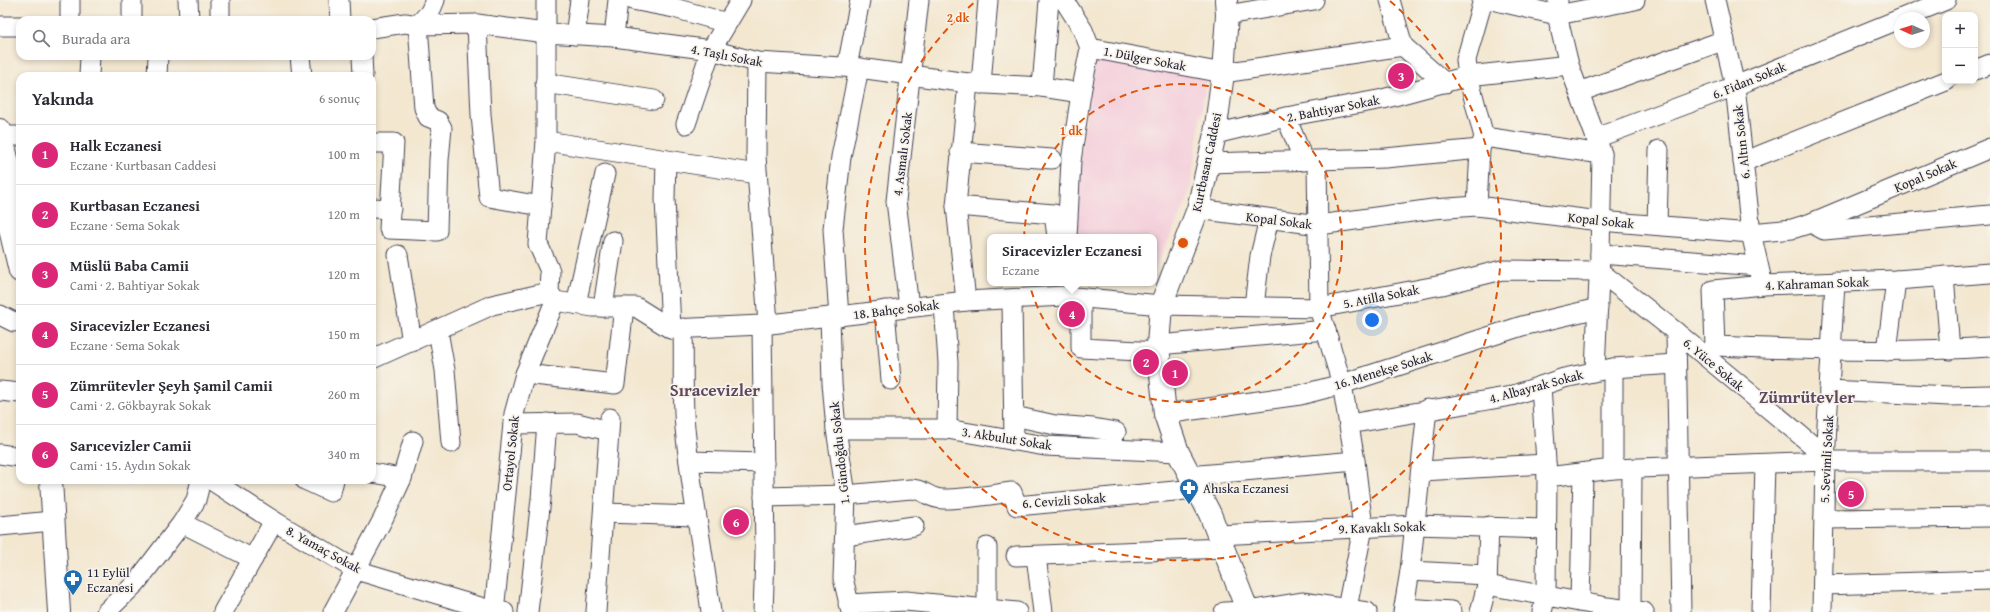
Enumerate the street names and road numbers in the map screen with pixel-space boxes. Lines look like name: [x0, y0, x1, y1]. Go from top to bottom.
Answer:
street label: 4. Taşlı Sokak: [689, 39, 765, 72]
street label: 1. Dülger Sokak: [1102, 41, 1188, 76]
street label: 6. Fidan Sokak: [1710, 57, 1789, 104]
street label: 2. Bahtiyar Sokak: [1285, 90, 1382, 127]
street label: 6. Altın Sokak: [1728, 103, 1755, 180]
street label: Kurtbasan Caddesi: [1187, 110, 1226, 213]
street label: 4. Asmalı Sokak: [888, 111, 917, 197]
street label: Kopal Sokak: [1891, 154, 1960, 197]
street label: Kopal Sokak: [1245, 207, 1313, 234]
street label: Kopal Sokak: [1567, 208, 1635, 233]
street label: 4. Kahraman Sokak: [1765, 272, 1870, 295]
street label: 5. Atilla Sokak: [1341, 280, 1421, 313]
street label: 18. Bahçe Sokak: [852, 295, 940, 324]
street label: 6. Yüce Sokak: [1679, 333, 1748, 396]
street label: 16. Menekşe Sokak: [1332, 346, 1435, 394]
street label: 4. Albayrak Sokak: [1487, 365, 1585, 408]
street label: 1. Gündoğdu Sokak: [825, 400, 854, 505]
street label: Ortayol Sokak: [497, 414, 524, 492]
street label: 5. Sevimli Sokak: [1815, 414, 1838, 503]
street label: 3. Akbulut Sokak: [960, 422, 1054, 455]
street label: 6. Cevizli Sokak: [1022, 488, 1107, 513]
street label: 9. Kavaklı Sokak: [1338, 516, 1426, 539]
street label: 8. Yamaç Sokak: [283, 521, 365, 578]

